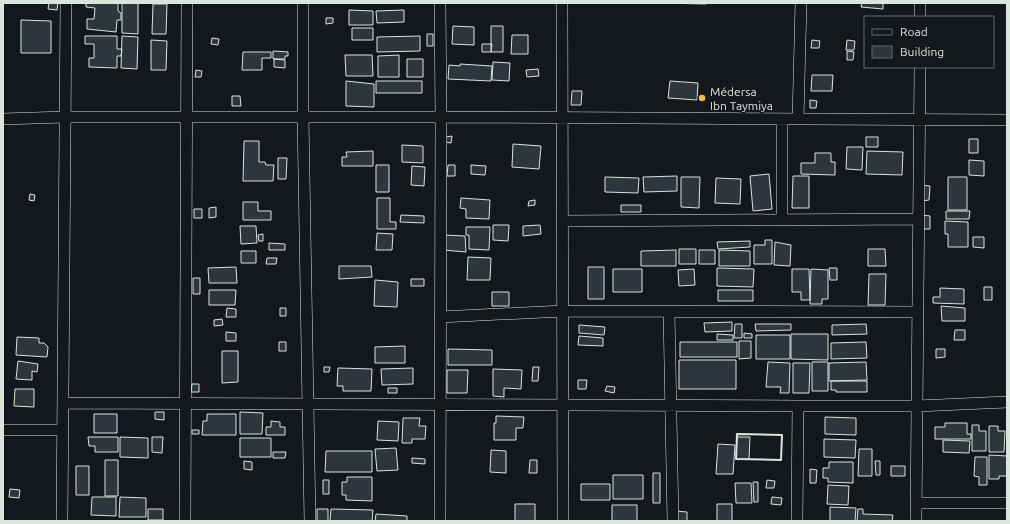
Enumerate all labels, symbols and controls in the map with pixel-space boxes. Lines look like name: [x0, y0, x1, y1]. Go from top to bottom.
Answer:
legend: [864, 16, 994, 68]
text: Road: [900, 25, 928, 38]
text: Building: [900, 45, 944, 58]
place label: Médersa Ibn Taymiya: [710, 85, 773, 112]
marker: Médersa Ibn Taymiya: [697, 93, 707, 103]

